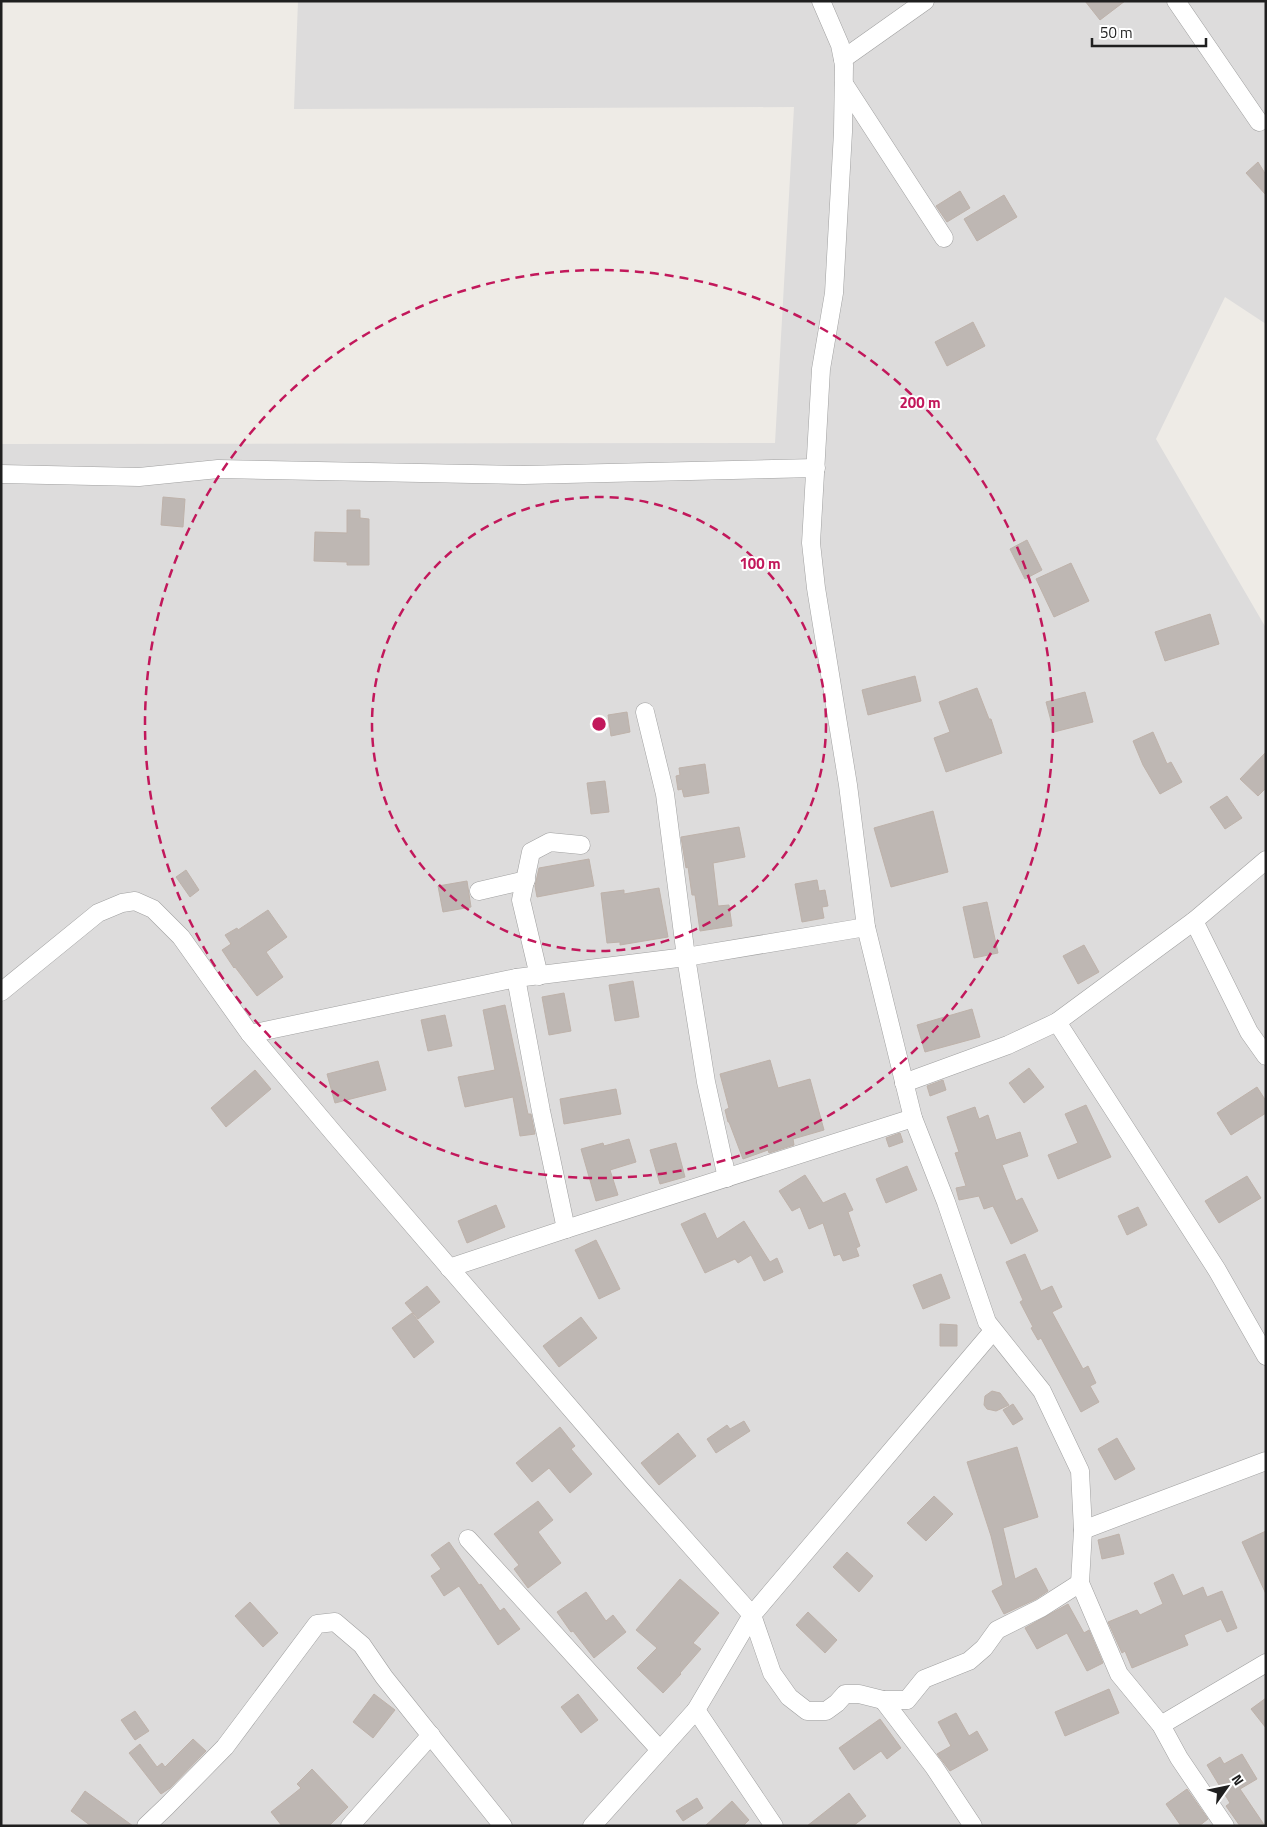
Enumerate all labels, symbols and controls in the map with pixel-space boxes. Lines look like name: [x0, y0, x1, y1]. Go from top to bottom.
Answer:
scale bar: [1092, 15, 1206, 47]
text: 50 m: [1100, 21, 1133, 44]
text: 200 m: [899, 391, 941, 414]
text: 100 m: [739, 552, 781, 575]
centre of rings: [590, 715, 608, 733]
north arrow: [1202, 1762, 1252, 1812]
text: N: [1227, 1770, 1250, 1789]

